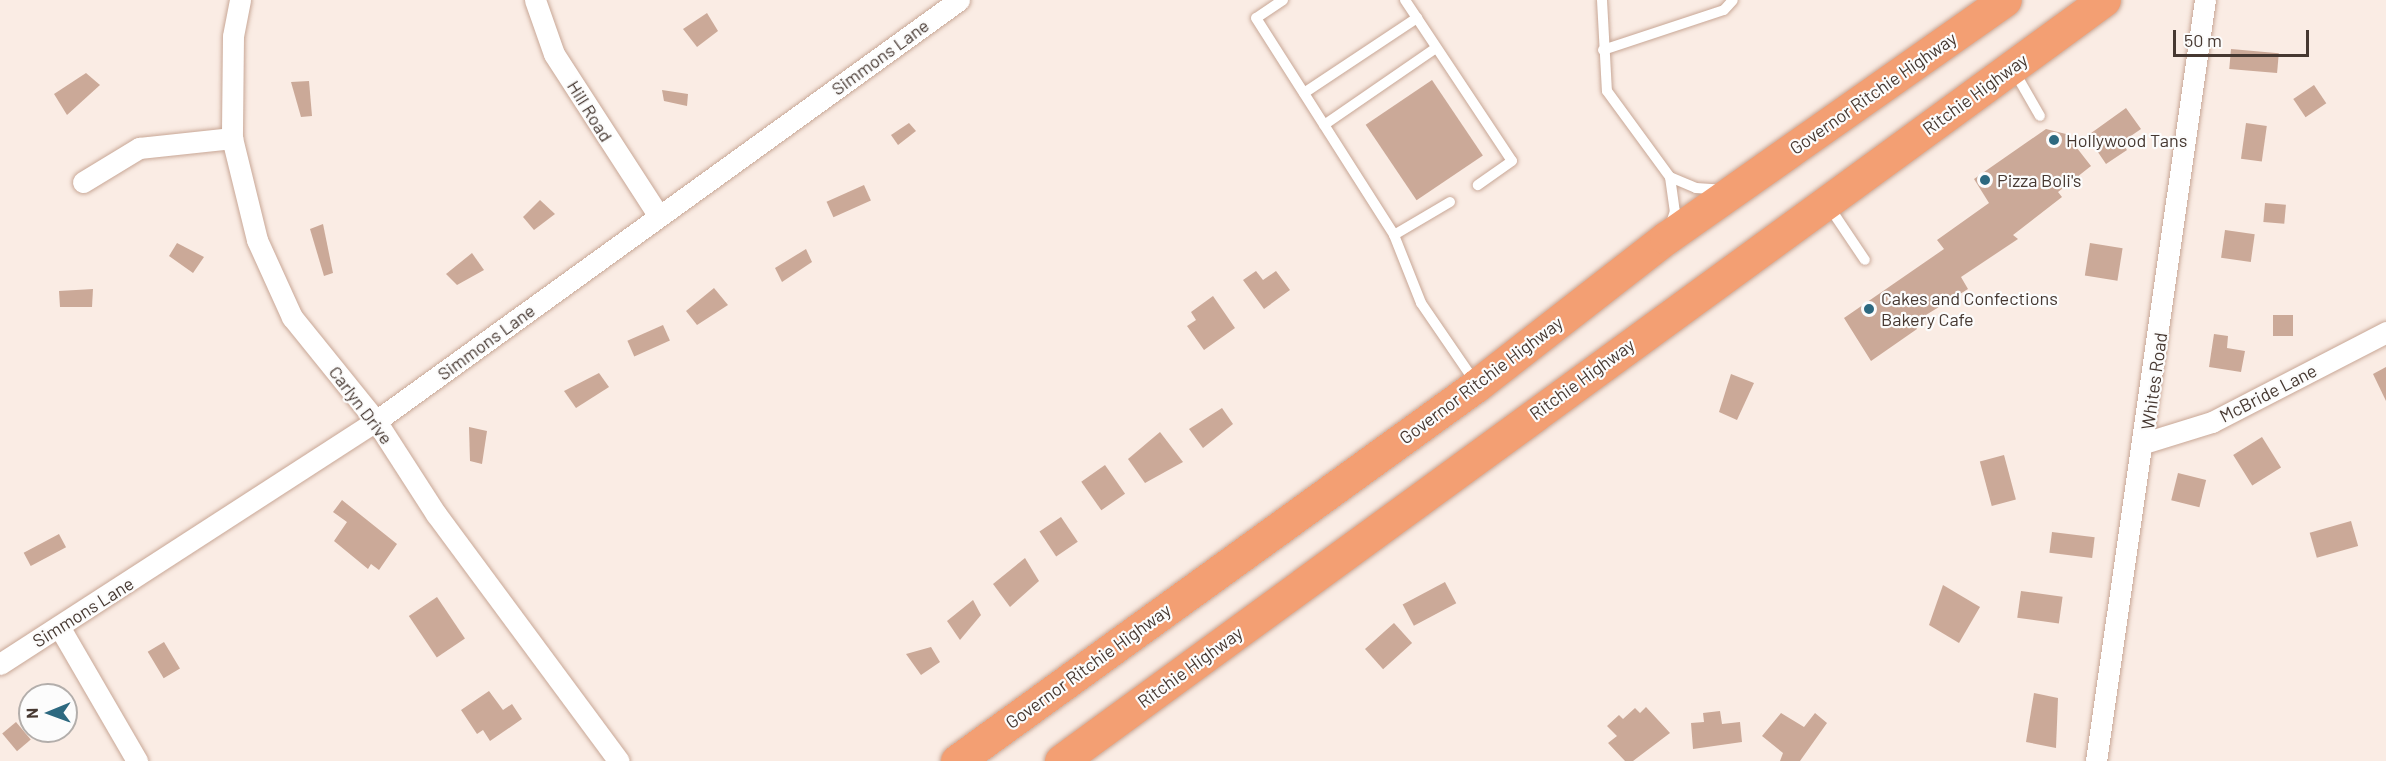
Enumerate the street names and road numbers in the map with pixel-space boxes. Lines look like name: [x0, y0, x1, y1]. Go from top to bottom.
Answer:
street label: Simmons Lane: [827, 14, 933, 100]
street label: Governor Ritchie Highway: [1785, 27, 1961, 159]
street label: Ritchie Highway: [1918, 49, 2032, 139]
street label: Hill Road: [563, 76, 617, 146]
street label: Simmons Lane: [433, 299, 539, 385]
street label: Governor Ritchie Highway: [1395, 312, 1567, 448]
street label: Whites Road: [2136, 331, 2172, 431]
street label: Ritchie Highway: [1525, 334, 1639, 424]
street label: McBride Lane: [2216, 359, 2320, 427]
street label: Carlyn Drive: [325, 362, 397, 448]
street label: Simmons Lane: [28, 572, 138, 652]
street label: Governor Ritchie Highway: [1001, 599, 1175, 733]
street label: Ritchie Highway: [1133, 622, 1247, 712]

